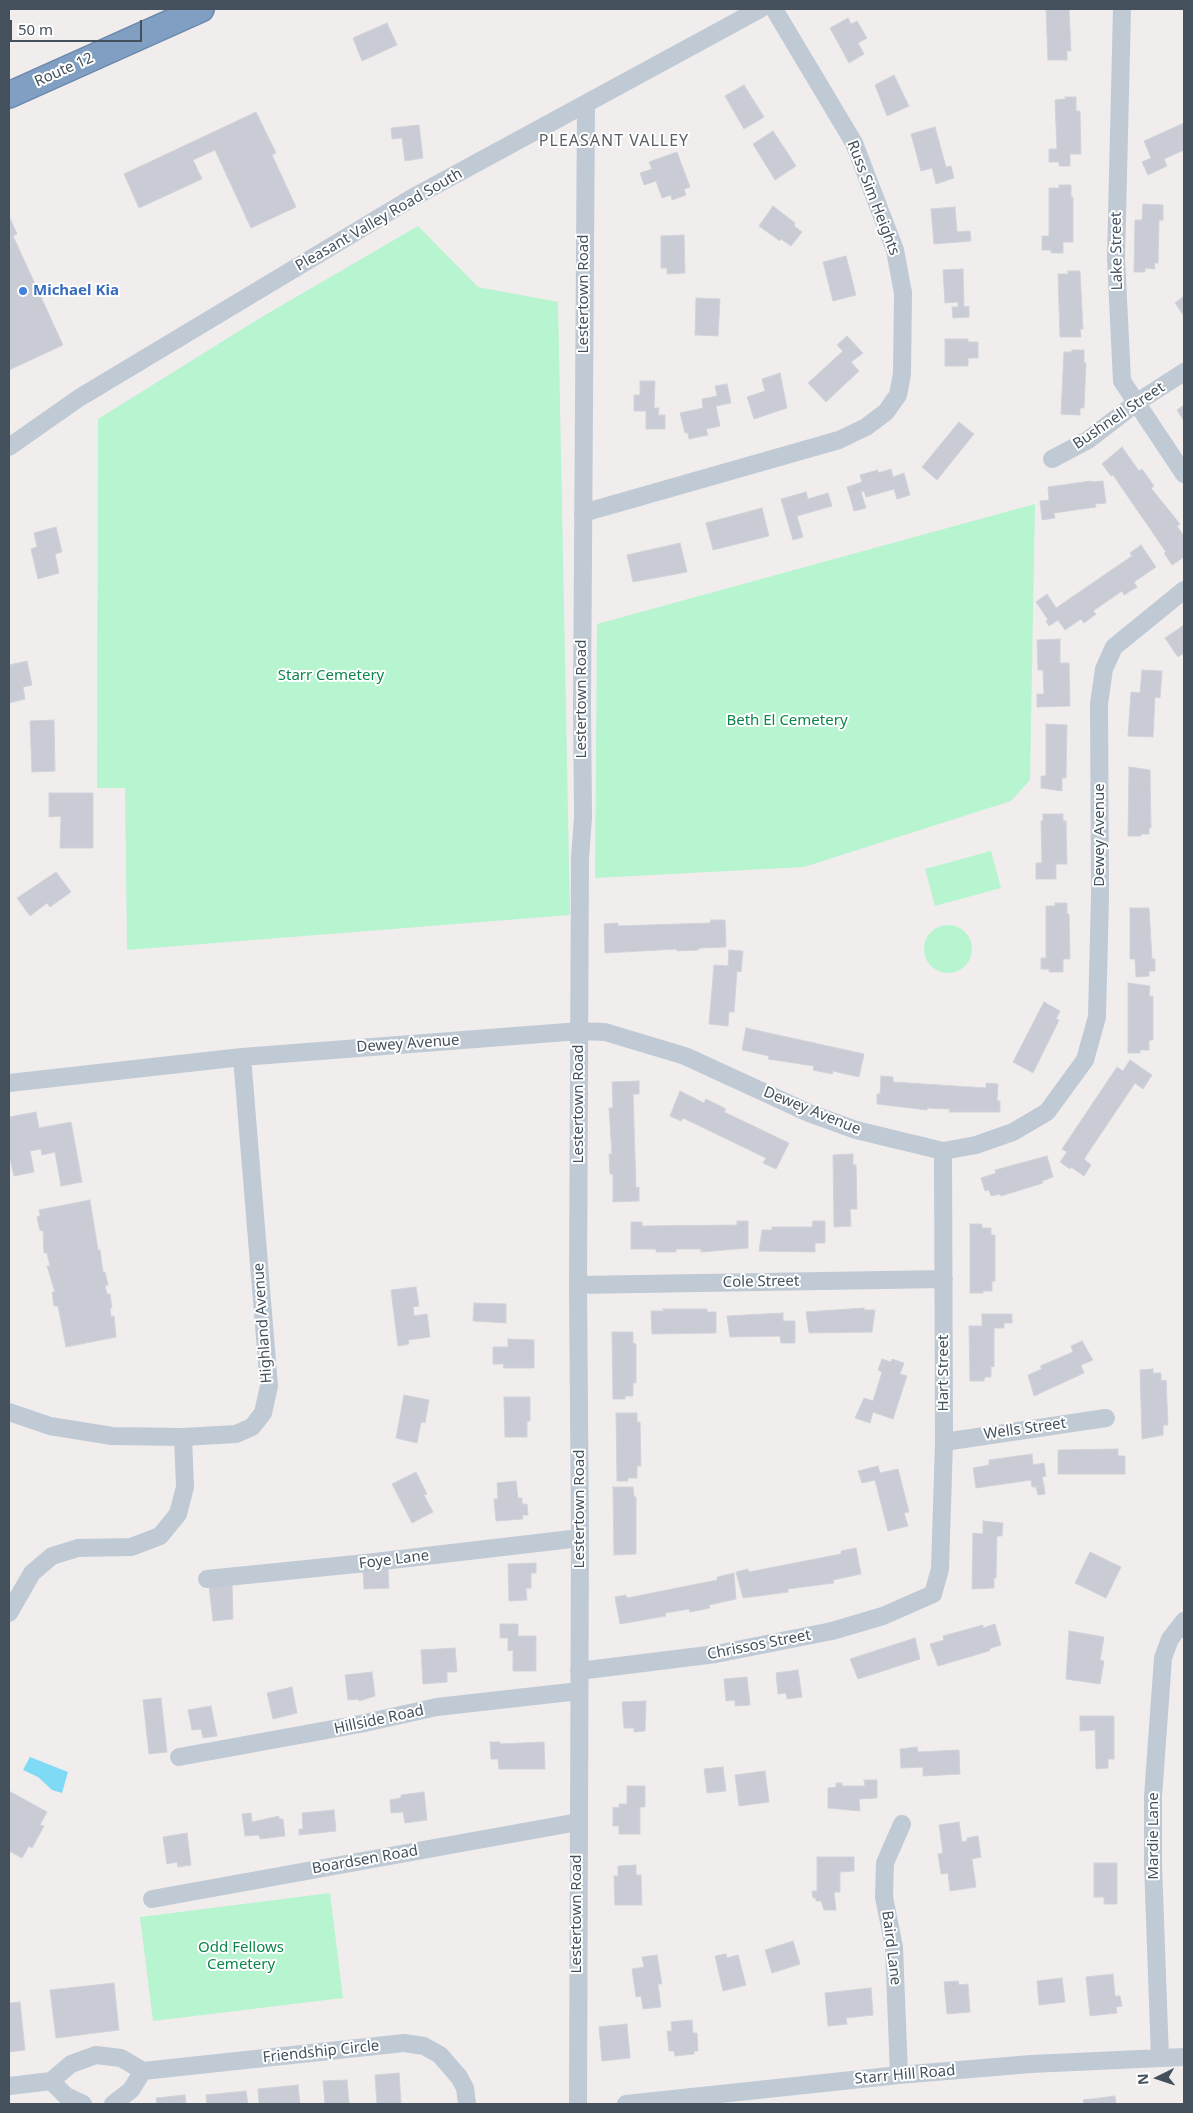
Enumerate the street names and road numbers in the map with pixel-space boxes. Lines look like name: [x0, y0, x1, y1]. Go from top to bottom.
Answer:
street label: Route 12: [32, 49, 96, 91]
street label: Russ Sim Heights: [843, 138, 903, 258]
street label: Pleasant Valley Road South: [292, 165, 466, 275]
street label: Lake Street: [1107, 212, 1127, 290]
street label: Lestertown Road: [575, 235, 593, 353]
street label: Bushnell Street: [1070, 379, 1168, 453]
street label: Lestertown Road: [573, 640, 591, 758]
street label: Dewey Avenue: [1091, 783, 1109, 887]
street label: Dewey Avenue: [356, 1031, 460, 1057]
street label: Lestertown Road: [570, 1045, 588, 1163]
street label: Dewey Avenue: [761, 1083, 863, 1139]
street label: Highland Avenue: [250, 1262, 276, 1384]
street label: Cole Street: [723, 1272, 799, 1292]
street label: Hart Street: [935, 1335, 953, 1411]
street label: Wells Street: [983, 1414, 1067, 1444]
street label: Lestertown Road: [571, 1450, 589, 1568]
street label: Foye Lane: [358, 1547, 430, 1573]
street label: Chrissos Street: [706, 1626, 812, 1664]
street label: Hillside Road: [332, 1702, 426, 1738]
street label: Mardie Lane: [1145, 1792, 1163, 1880]
street label: Boardsen Road: [311, 1842, 419, 1878]
street label: Lestertown Road: [568, 1855, 586, 1973]
street label: Baird Lane: [877, 1910, 905, 1986]
street label: Friendship Circle: [262, 2037, 380, 2067]
street label: Starr Hill Road: [854, 2062, 956, 2088]

